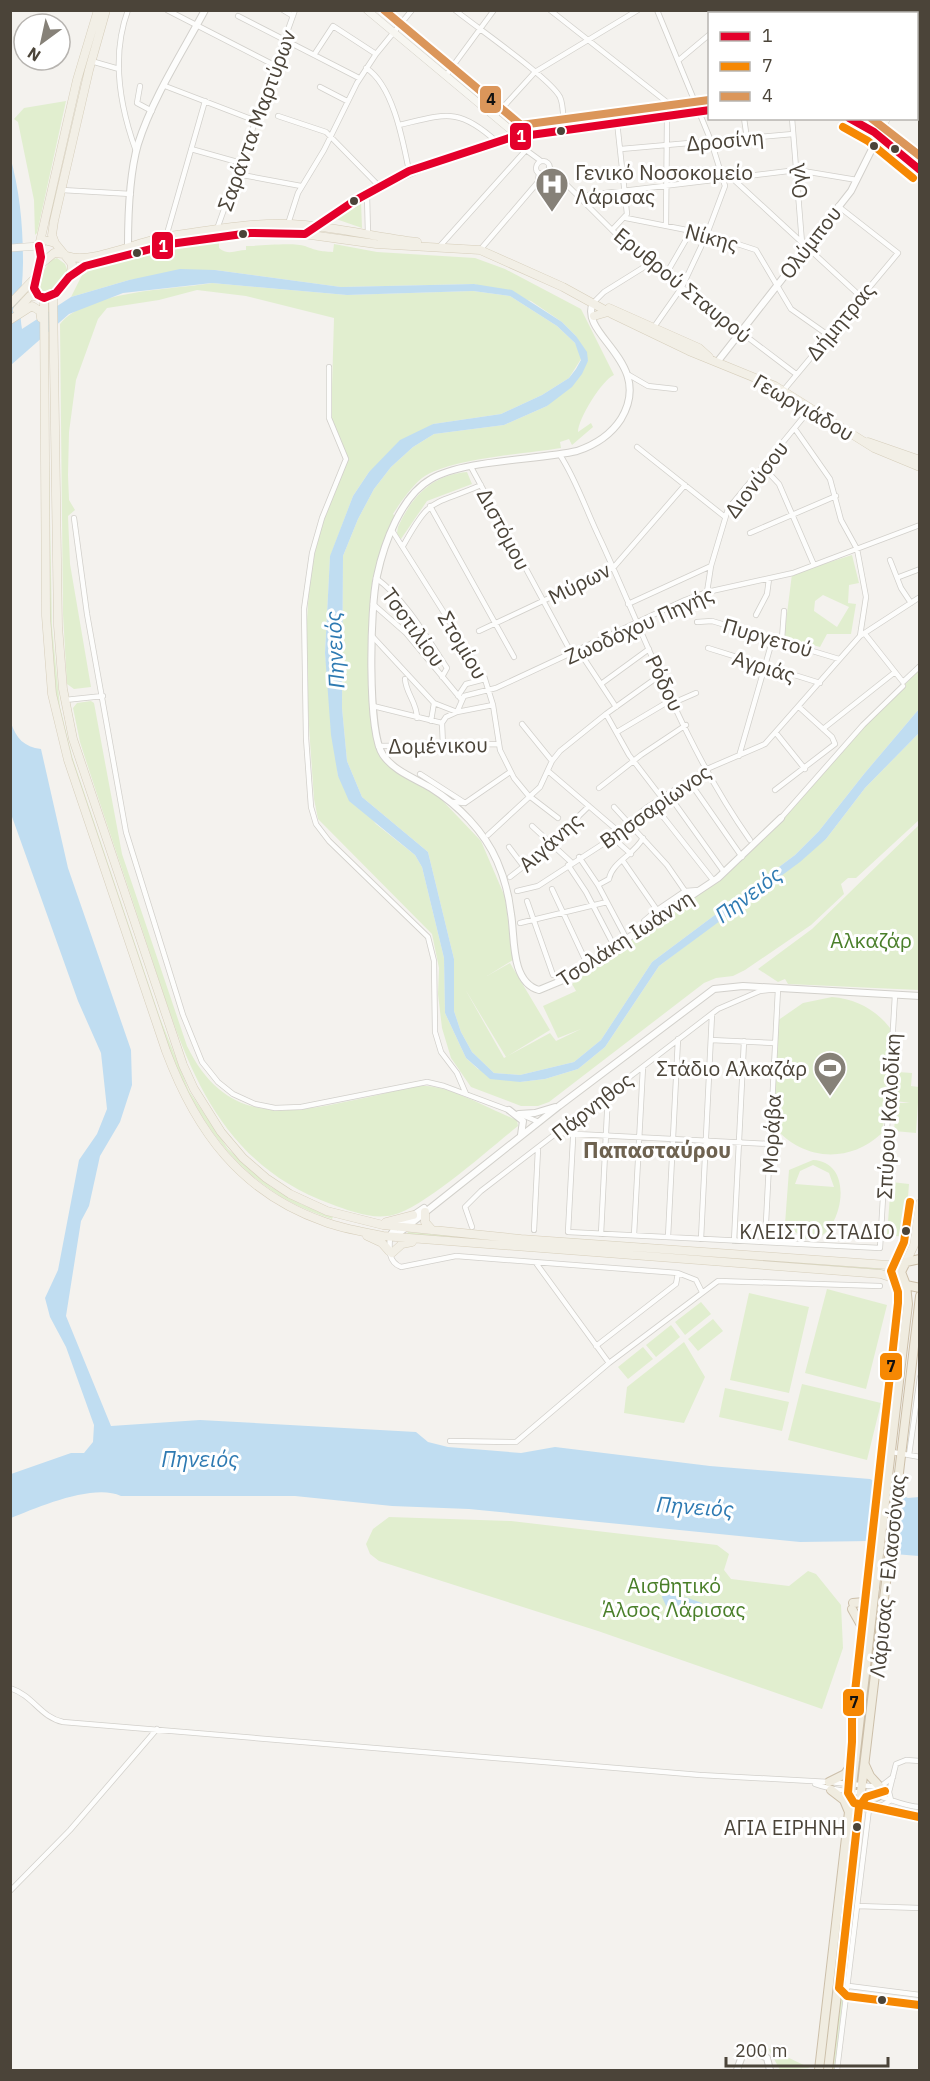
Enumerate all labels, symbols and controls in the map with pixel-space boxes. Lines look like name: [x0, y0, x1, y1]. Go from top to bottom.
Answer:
north arrow: [12, 12, 72, 72]
legend: [708, 12, 918, 120]
text: 1: [762, 24, 773, 47]
street label: Σαράντα Μαρτύρων: [210, 25, 302, 214]
text: N: [24, 43, 44, 66]
text: 7: [762, 54, 773, 77]
text: 4: [762, 84, 773, 107]
line badge: 4: [479, 85, 502, 114]
text: 4: [486, 89, 496, 109]
line badge: 1: [509, 122, 532, 151]
street label: Δροσίνη: [685, 123, 765, 157]
unlabelled marker: [555, 125, 567, 137]
text: 1: [516, 126, 526, 146]
unlabelled marker: [868, 140, 880, 152]
unlabelled marker: [889, 143, 901, 155]
place label: Γενικό Νοσοκομείο Λάρισας: [575, 158, 753, 210]
street label: Ογλ: [782, 162, 813, 200]
hospital icon: Γενικό Νοσοκομείο Λάρισας: [534, 166, 570, 213]
unlabelled marker: [348, 195, 360, 207]
street label: Ολύμπου: [773, 200, 847, 284]
street label: Νίκης: [682, 216, 742, 258]
street label: Ερυθρού Σταυρού: [608, 221, 758, 349]
unlabelled marker: [237, 228, 249, 240]
line badge: 1: [151, 231, 174, 260]
text: 1: [158, 236, 168, 256]
unlabelled marker: [131, 247, 143, 259]
street label: Δήμητρας: [799, 276, 881, 366]
street label: Γεωργιάδου: [749, 367, 859, 447]
street label: Διονύσου: [718, 435, 794, 523]
street label: Διστόμου: [471, 483, 537, 575]
street label: Μύρων: [543, 555, 615, 611]
street label: Ζωοδόχου Πηγής: [560, 580, 718, 670]
street label: Τσοτιλίου: [376, 582, 452, 672]
street label: Στομίου: [432, 606, 494, 684]
water label: Πηνειός: [317, 610, 351, 689]
street label: Πυργετού: [720, 611, 816, 663]
street label: Αγριάς: [729, 643, 799, 689]
street label: Ρόδου: [639, 650, 691, 716]
street label: Δομένικου: [388, 730, 488, 760]
street label: Βησσαρίωνος: [594, 757, 716, 855]
street label: Αιγάνης: [512, 806, 588, 878]
water label: Πηνειός: [708, 859, 788, 929]
street label: Τσολάκη Ιωάννη: [551, 883, 699, 993]
park label: Αλκαζάρ: [830, 926, 912, 954]
street label: Σπύρου Καλοδίκη: [870, 1032, 906, 1200]
sports icon: Στάδιο Αλκαζάρ: [812, 1050, 848, 1097]
place label: Στάδιο Αλκαζάρ: [656, 1054, 807, 1082]
street label: Πάρνηθος: [545, 1065, 639, 1147]
street label: Μοράβα: [755, 1093, 787, 1175]
district label: Παπασταύρου: [583, 1135, 731, 1164]
place label: ΚΛΕΙΣΤΟ ΣΤΑΔΙΟ: [739, 1218, 895, 1245]
marker: ΚΛΕΙΣΤΟ ΣΤΑΔΙΟ: [900, 1225, 912, 1237]
line badge: 7: [879, 1352, 903, 1381]
text: 7: [886, 1356, 896, 1376]
water label: Πηνειός: [161, 1444, 239, 1473]
street label: Λάρισας - Ελασσόνας: [862, 1473, 912, 1679]
water label: Πηνειός: [655, 1489, 735, 1523]
park label: Αισθητικό Άλσος Λάρισας: [602, 1571, 746, 1623]
line badge: 7: [842, 1688, 865, 1717]
text: 7: [849, 1692, 859, 1712]
place label: ΑΓΙΑ ΕΙΡΗΝΗ: [724, 1814, 846, 1841]
marker: ΑΓΙΑ ΕΙΡΗΝΗ: [851, 1821, 863, 1833]
unlabelled marker: [876, 1994, 888, 2006]
scale bar: [726, 2030, 888, 2068]
text: 200 m: [735, 2039, 787, 2062]

